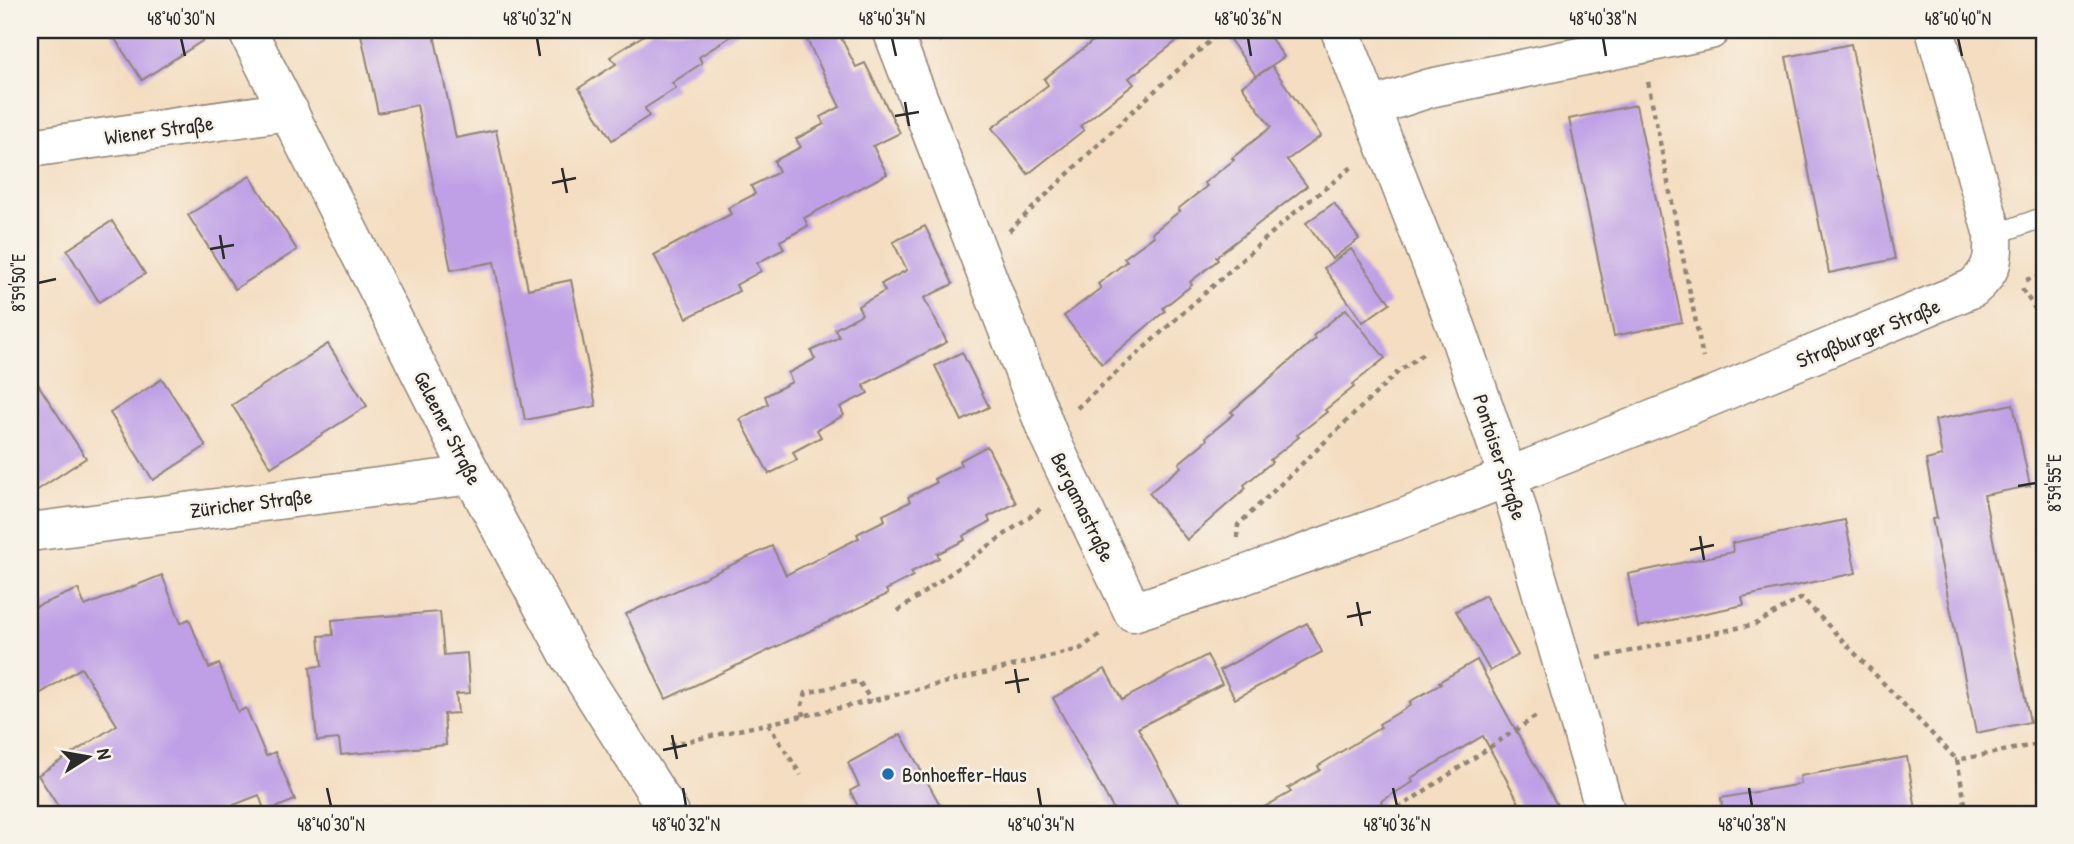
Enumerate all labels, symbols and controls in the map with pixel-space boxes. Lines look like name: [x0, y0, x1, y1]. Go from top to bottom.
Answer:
text: 48°40'30"N: [147, 6, 215, 31]
text: 48°40'32"N: [503, 6, 571, 31]
text: 48°40'34"N: [859, 6, 925, 31]
text: 48°40'36"N: [1215, 6, 1281, 31]
text: 48°40'38"N: [1569, 6, 1637, 31]
text: 48°40'40"N: [1925, 6, 1991, 31]
street label: Wiener Straße: [103, 108, 215, 152]
text: 8°59'50"E: [6, 254, 31, 312]
street label: Straßburger Straße: [1792, 291, 1944, 375]
street label: Geleener Straße: [407, 366, 489, 490]
street label: Pontoiser Straße: [1466, 390, 1534, 524]
street label: Bergamastraße: [1044, 447, 1122, 567]
text: 8°59'55"E: [2042, 454, 2067, 512]
street label: Züricher Straße: [188, 481, 314, 525]
north arrow: [52, 722, 122, 792]
text: N: [91, 746, 118, 761]
place label: Bonhoeffer-Haus: [902, 760, 1027, 789]
marker: Bonhoeffer-Haus: [880, 766, 896, 782]
text: 48°40'30"N: [297, 812, 365, 837]
text: 48°40'32"N: [652, 812, 720, 837]
text: 48°40'34"N: [1008, 812, 1074, 837]
text: 48°40'36"N: [1364, 812, 1430, 837]
text: 48°40'38"N: [1718, 812, 1786, 837]

